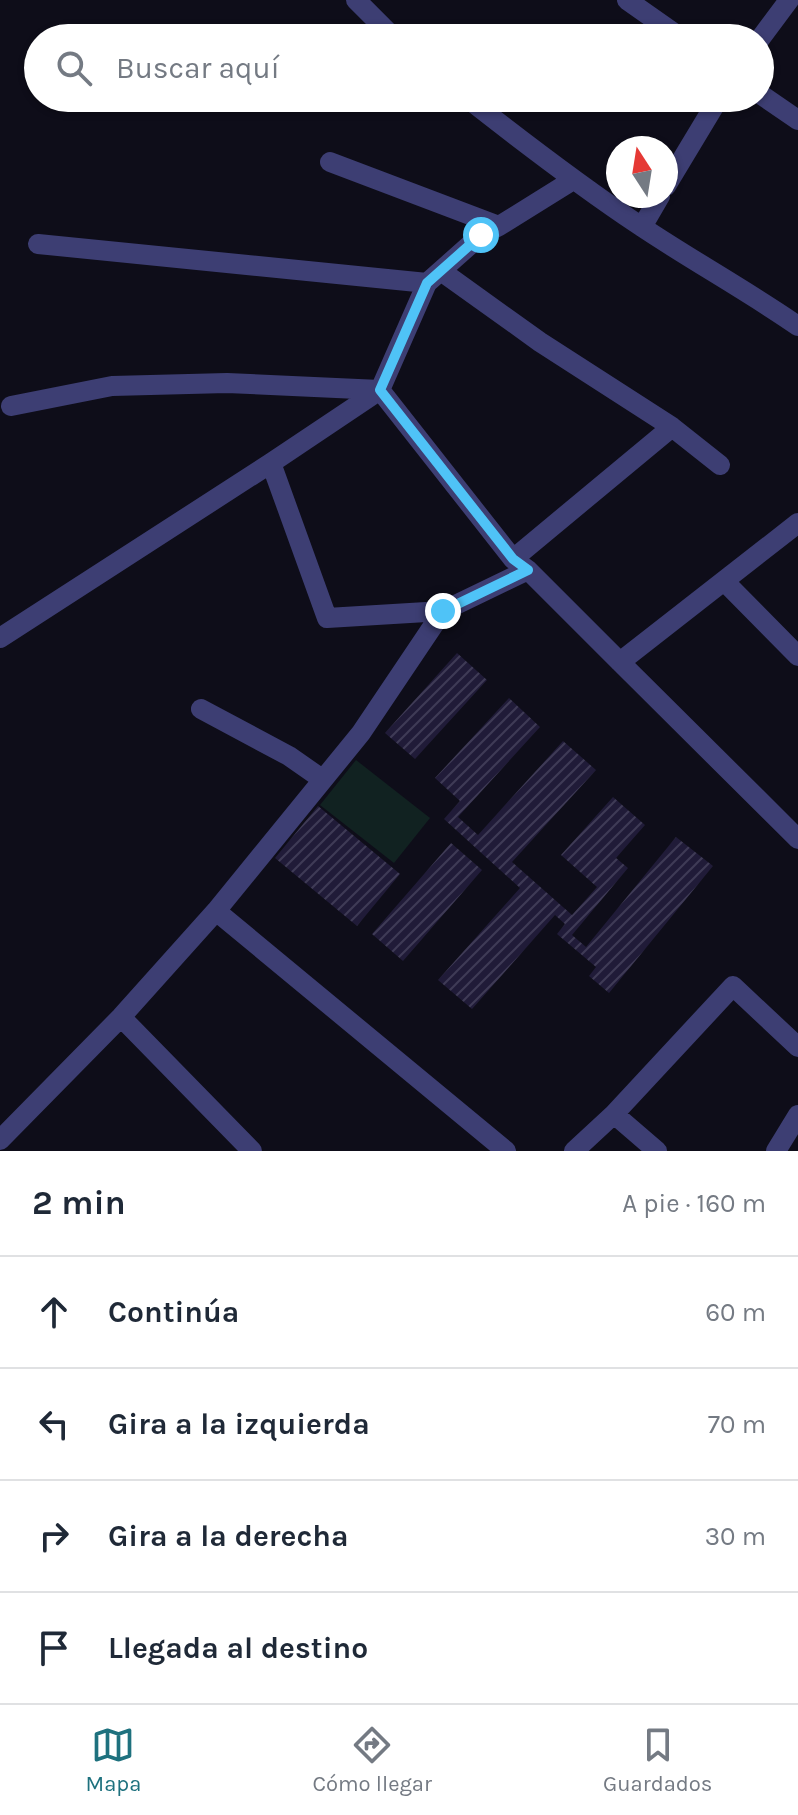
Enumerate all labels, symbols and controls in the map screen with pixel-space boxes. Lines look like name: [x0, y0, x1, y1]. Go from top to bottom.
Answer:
search box: [24, 24, 774, 112]
icon: search: [52, 46, 96, 90]
text: Buscar aquí: [116, 50, 280, 86]
north arrow: [606, 136, 678, 208]
route start: [463, 217, 499, 253]
route end: [425, 593, 461, 629]
text: 2 min: [32, 1183, 126, 1223]
text: A pie · 160 m: [622, 1188, 766, 1219]
icon: ahead: [32, 1290, 76, 1334]
text: Continúa: [108, 1294, 239, 1330]
text: 60 m: [705, 1297, 766, 1328]
icon: left: [32, 1402, 76, 1446]
text: Gira a la izquierda: [108, 1406, 370, 1442]
text: 70 m: [708, 1409, 766, 1440]
icon: right: [32, 1514, 76, 1558]
text: Gira a la derecha: [108, 1518, 349, 1554]
text: 30 m: [705, 1521, 766, 1552]
icon: arrive: [32, 1626, 76, 1670]
text: Llegada al destino: [108, 1630, 368, 1666]
tab: Mapa: [86, 1723, 141, 1797]
tab: Cómo llegar: [312, 1723, 432, 1797]
tab: Guardados: [603, 1723, 712, 1797]

